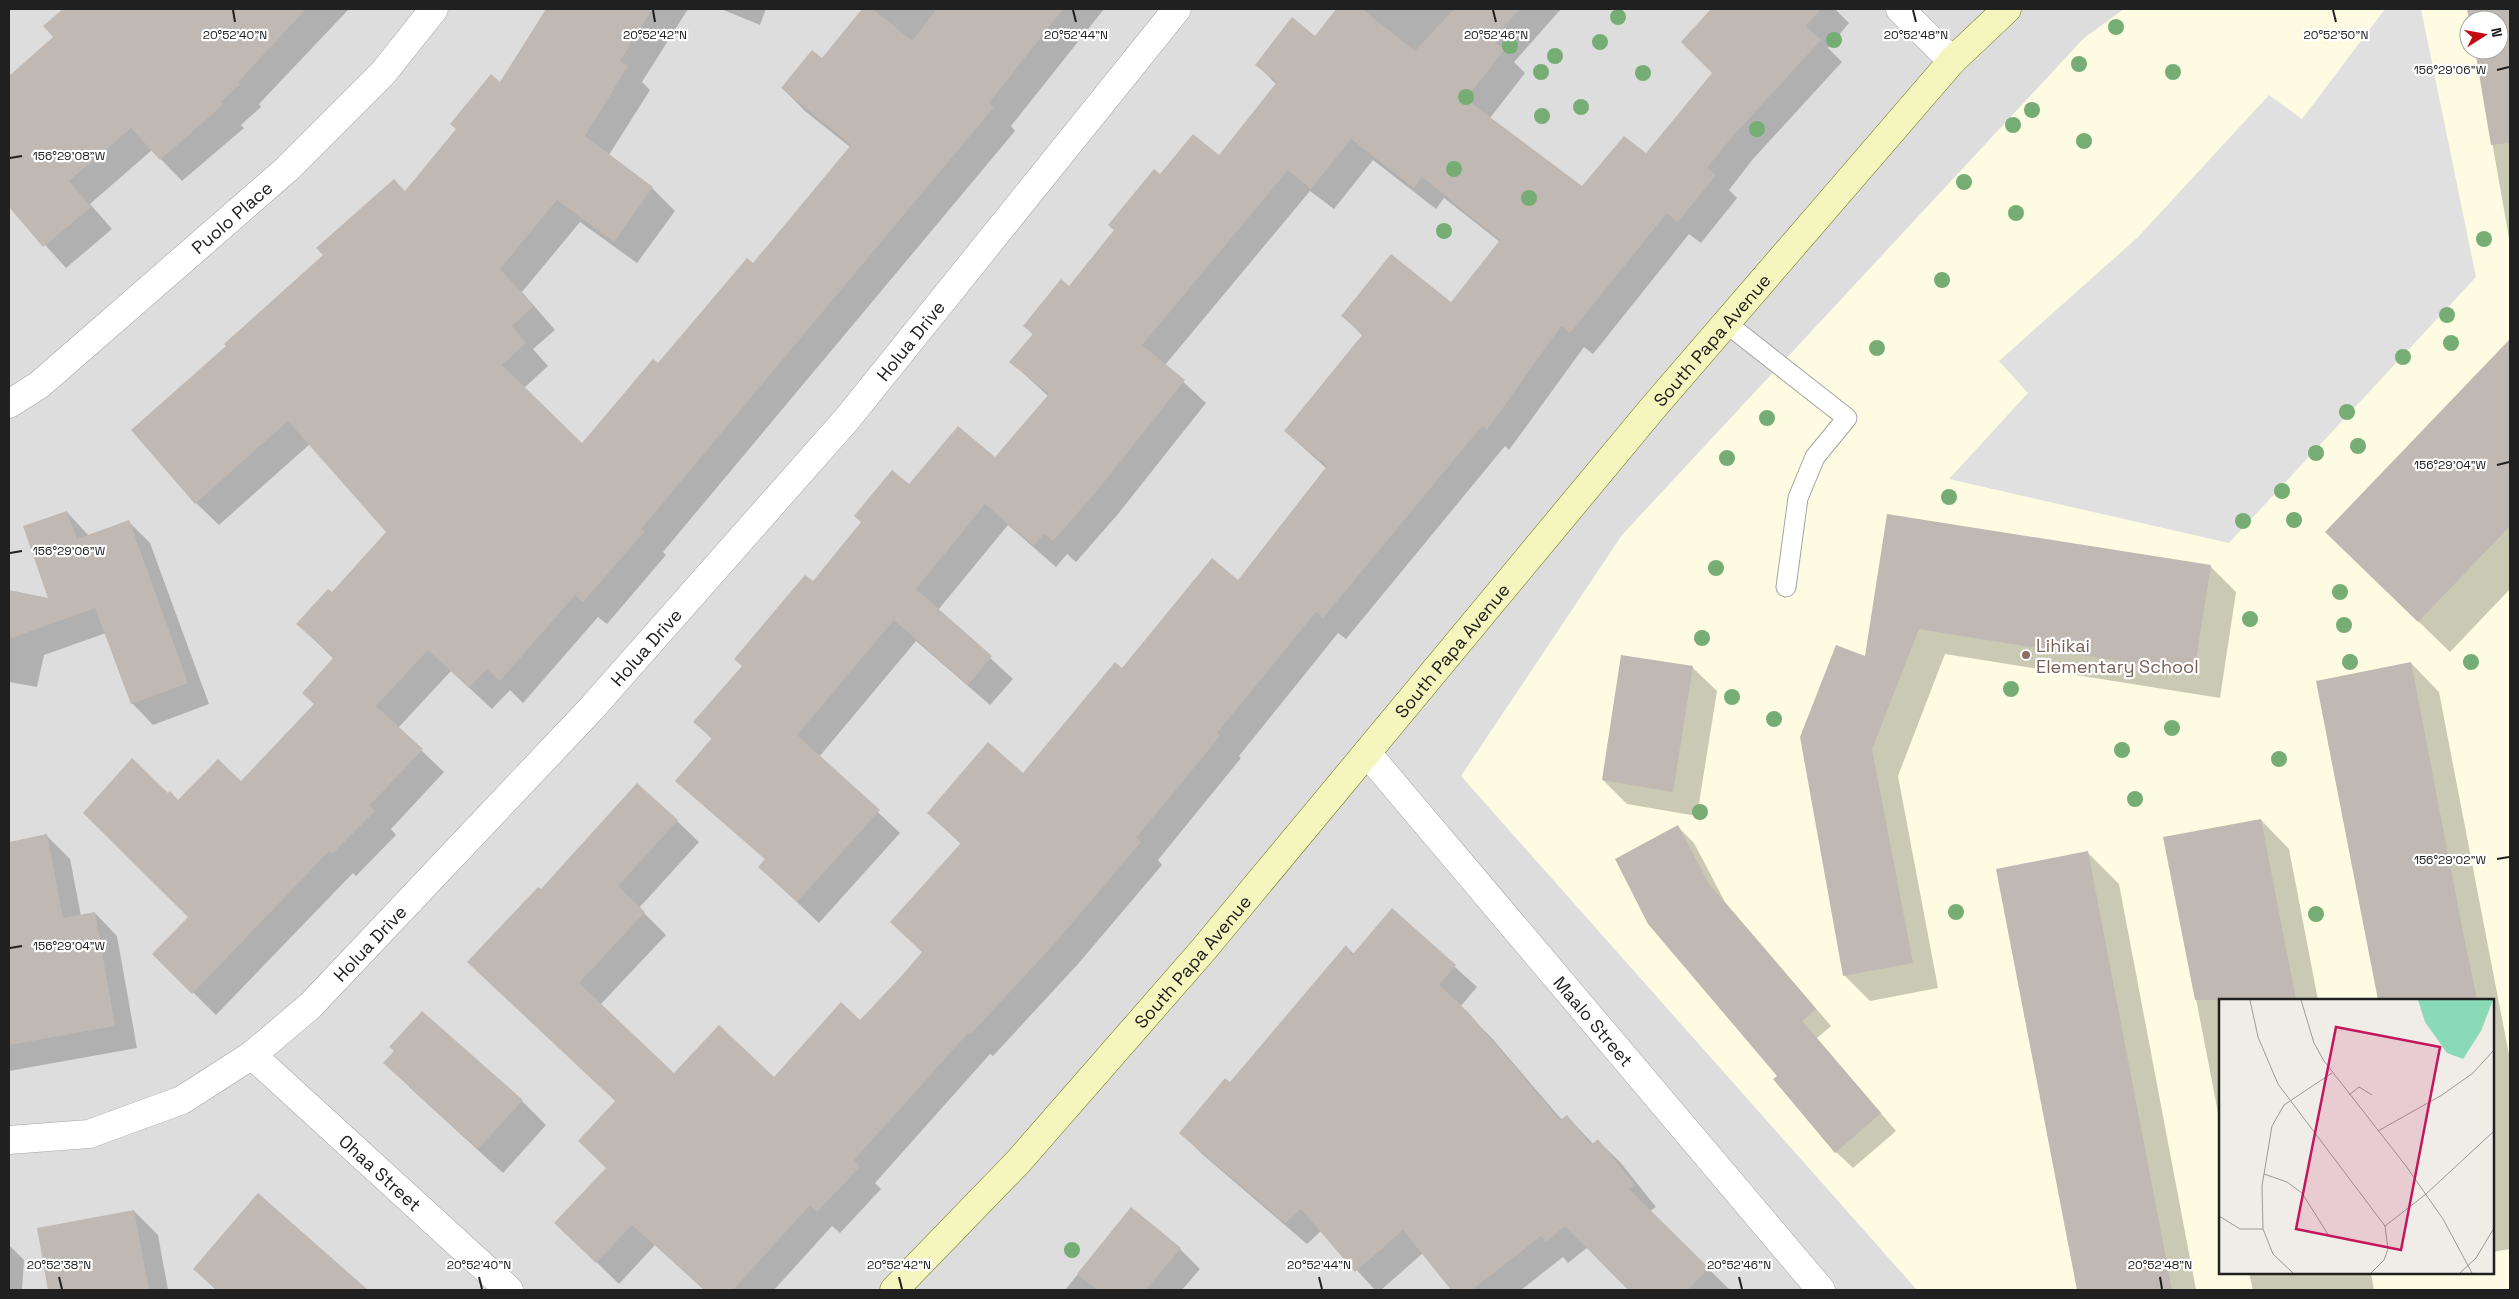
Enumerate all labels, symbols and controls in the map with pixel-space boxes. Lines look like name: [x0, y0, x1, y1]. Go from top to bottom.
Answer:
north arrow: [2459, 10, 2509, 60]
text: N: [2487, 26, 2506, 39]
text: 20°52'40"N: [203, 27, 267, 43]
text: 20°52'42"N: [623, 27, 687, 43]
text: 20°52'44"N: [1044, 27, 1108, 43]
text: 20°52'46"N: [1464, 27, 1528, 43]
text: 20°52'48"N: [1884, 27, 1948, 43]
text: 20°52'50"N: [2304, 27, 2368, 43]
text: 156°29'06"W: [2414, 62, 2487, 78]
text: 156°29'08"W: [33, 148, 106, 164]
street label: Puolo Place: [186, 176, 277, 259]
street label: South Papa Avenue: [1648, 269, 1775, 411]
street label: Holua Drive: [871, 296, 950, 385]
text: 156°29'04"W: [2414, 457, 2487, 473]
text: 156°29'06"W: [33, 543, 106, 559]
street label: South Papa Avenue: [1389, 578, 1514, 722]
street label: Holua Drive: [605, 603, 686, 691]
place label: Lihikai Elementary School: [2036, 634, 2199, 678]
marker: Lihikai Elementary School: [2020, 649, 2032, 661]
text: 156°29'02"W: [2414, 852, 2487, 868]
street label: South Papa Avenue: [1129, 890, 1256, 1033]
street label: Holua Drive: [328, 900, 411, 986]
text: 156°29'04"W: [33, 938, 106, 954]
street label: Maalo Street: [1549, 971, 1638, 1071]
inset map: [2219, 999, 2494, 1274]
street label: Ohaa Street: [334, 1129, 426, 1216]
text: 20°52'38"N: [27, 1257, 91, 1273]
text: 20°52'40"N: [447, 1257, 511, 1273]
text: 20°52'42"N: [867, 1257, 931, 1273]
text: 20°52'44"N: [1287, 1257, 1351, 1273]
text: 20°52'46"N: [1707, 1257, 1771, 1273]
text: 20°52'48"N: [2128, 1257, 2192, 1273]

